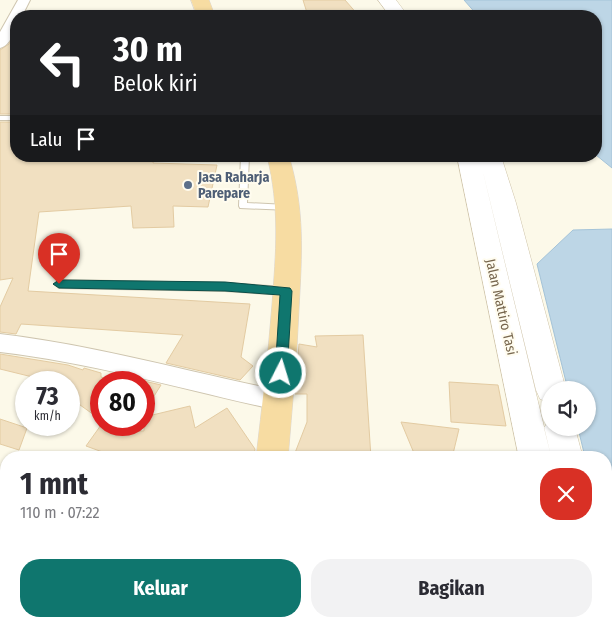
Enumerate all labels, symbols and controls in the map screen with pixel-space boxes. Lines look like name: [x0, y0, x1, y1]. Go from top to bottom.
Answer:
text: 30 m: [113, 28, 183, 70]
icon: left: [30, 30, 95, 95]
text: Belok kiri: [113, 70, 198, 97]
icon: arrive: [72, 125, 100, 153]
text: Lalu: [30, 128, 62, 151]
place label: Jasa Raharja Parepare: [197, 169, 269, 202]
marker: Jasa Raharja Parepare: [182, 179, 194, 191]
pin: [38, 233, 80, 284]
icon: arrive: [45, 240, 73, 268]
street label: Jalan Mattiro Tasi: [482, 257, 520, 357]
position arrow: [254, 346, 306, 398]
speed limit sign: 80: [90, 371, 155, 436]
map controls: [541, 381, 596, 436]
button: sound: [541, 381, 596, 436]
text: 73: [36, 382, 59, 412]
text: km/h: [34, 409, 61, 423]
text: 1 mnt: [20, 466, 88, 502]
button: close: [540, 468, 592, 520]
text: 110 m · 07:22: [20, 503, 100, 522]
button: Keluar: [20, 559, 301, 617]
button: Bagikan: [311, 559, 592, 617]

